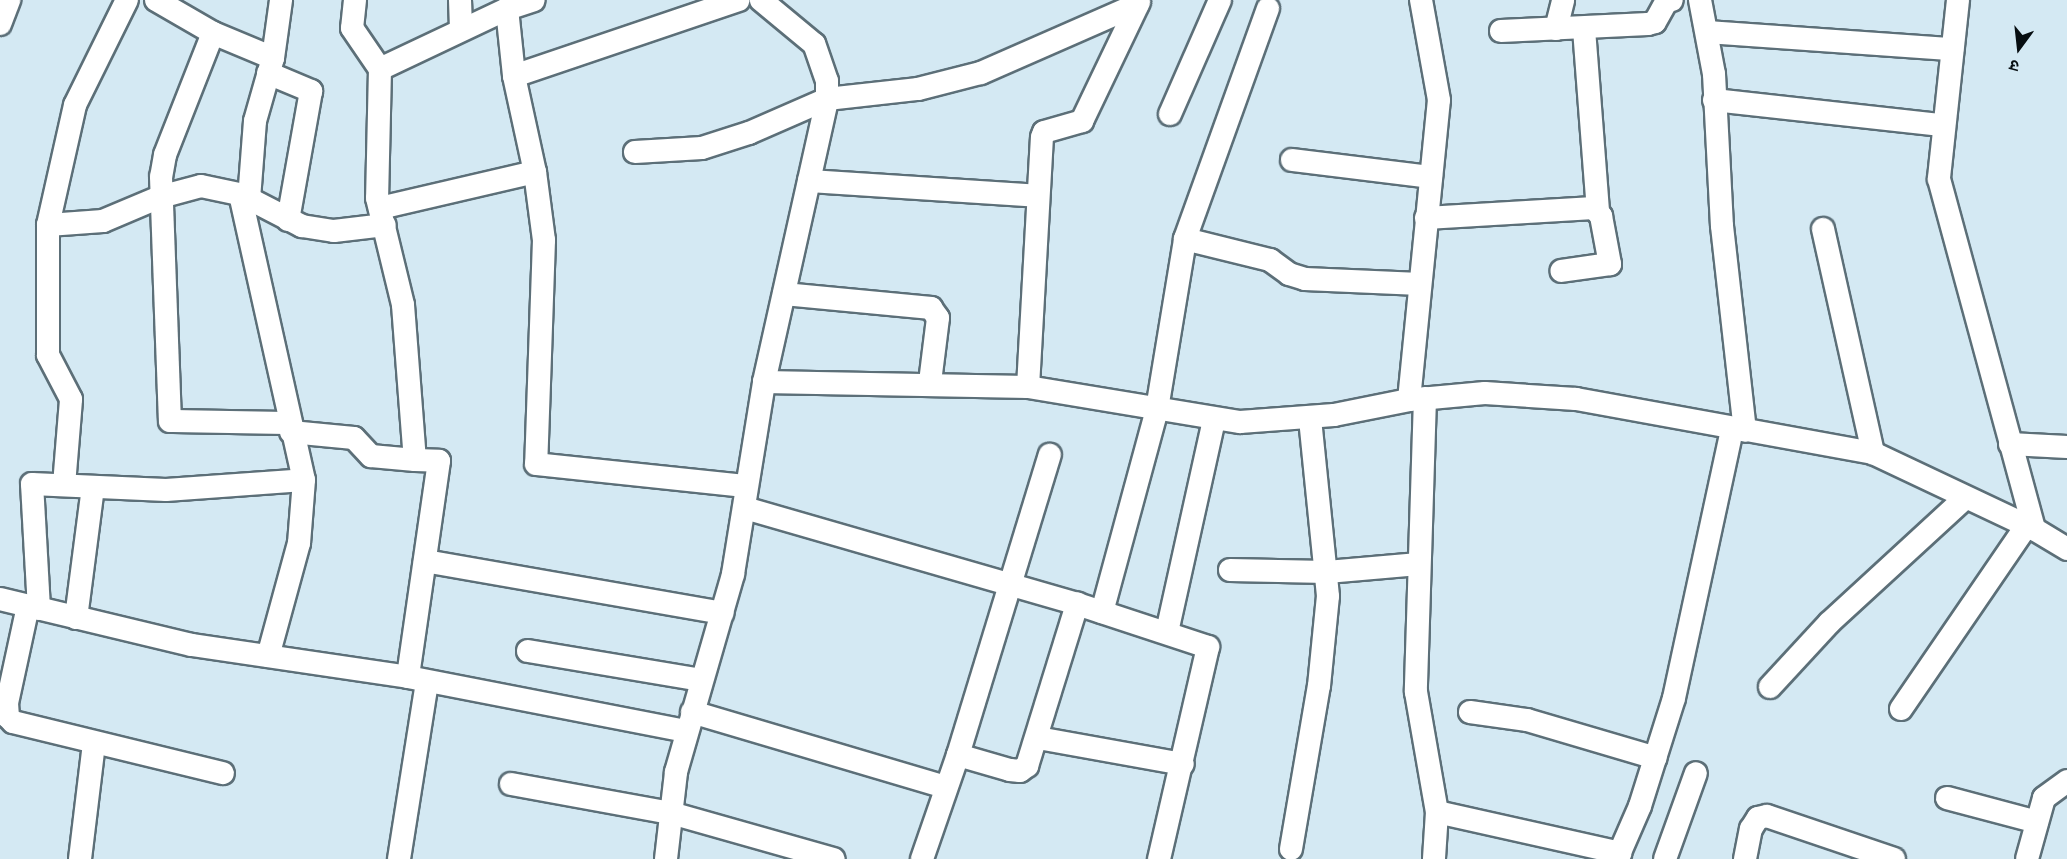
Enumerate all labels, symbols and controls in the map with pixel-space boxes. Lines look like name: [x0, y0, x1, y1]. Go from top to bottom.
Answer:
north arrow: [1989, 18, 2049, 78]
text: उ: [2007, 55, 2021, 76]

